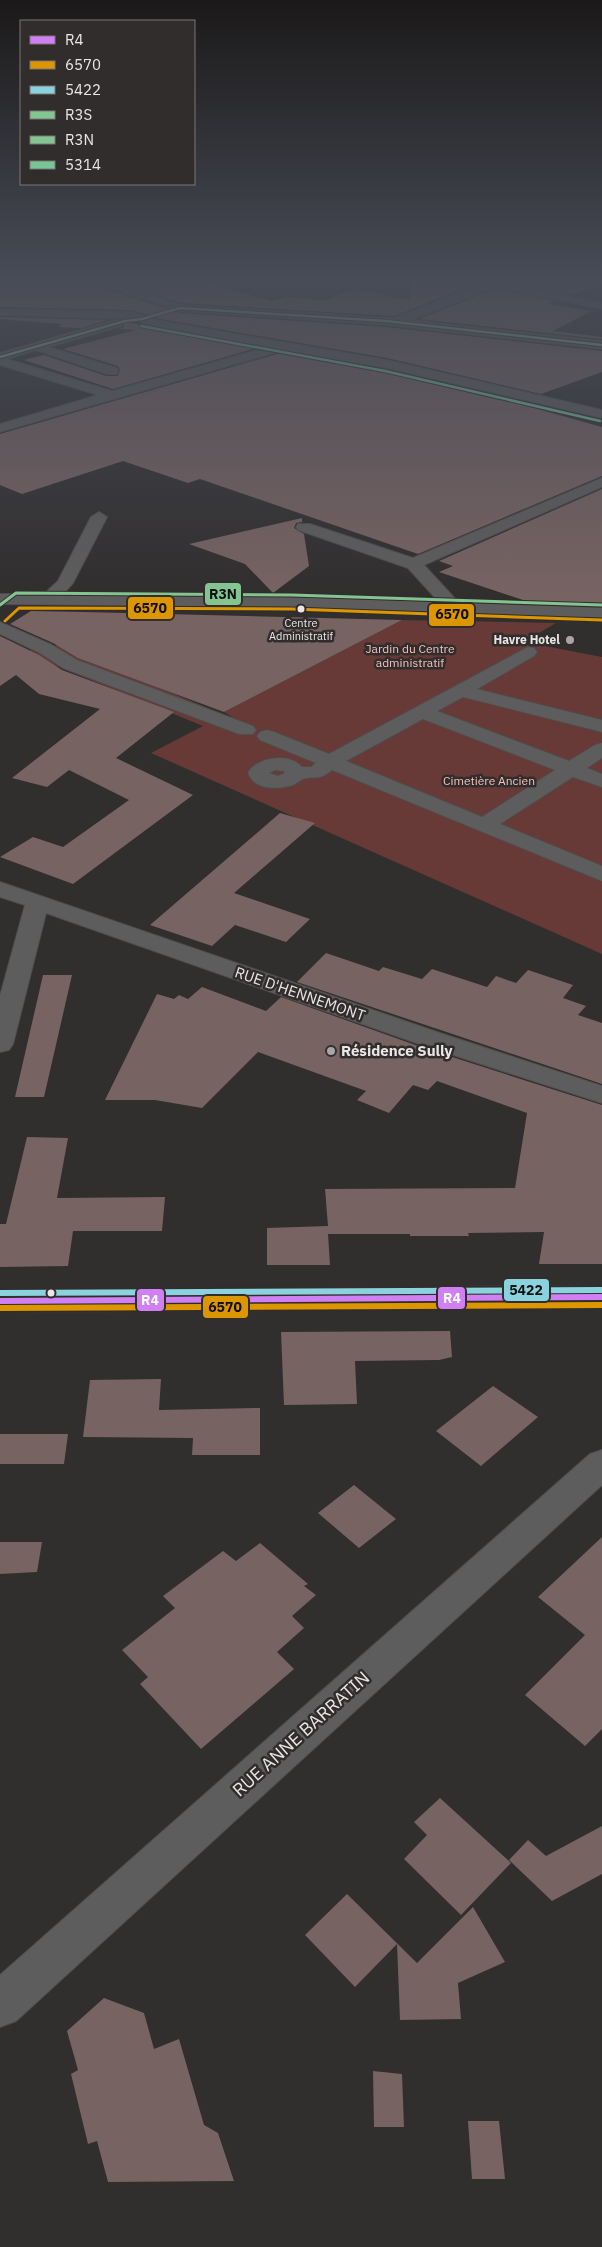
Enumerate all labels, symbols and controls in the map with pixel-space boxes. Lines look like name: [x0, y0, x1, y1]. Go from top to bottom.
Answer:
legend: [20, 20, 195, 185]
text: R4: [65, 30, 84, 49]
text: 6570: [65, 55, 101, 74]
text: 5422: [65, 80, 101, 99]
text: R3S: [65, 105, 92, 124]
text: R3N: [65, 130, 94, 149]
text: 5314: [65, 155, 101, 174]
line badge: R3N: [204, 582, 242, 606]
text: R3N: [209, 585, 237, 603]
line badge: 6570: [127, 596, 174, 620]
text: 6570: [133, 599, 167, 617]
line badge: 6570: [428, 603, 475, 627]
marker: Centre Administratif: [296, 604, 306, 614]
text: 6570: [435, 605, 469, 623]
place label: Centre Administratif: [269, 616, 333, 643]
place label: Havre Hotel: [493, 632, 560, 647]
marker: Havre Hotel: [564, 634, 576, 646]
park label: Jardin du Centre administratif: [365, 641, 455, 670]
park label: Cimetière Ancien: [443, 773, 535, 788]
street label: RUE D'HENNEMONT: [232, 962, 368, 1025]
place label: Résidence Sully: [341, 1041, 453, 1060]
marker: Résidence Sully: [325, 1045, 337, 1057]
line badge: 5422: [503, 1278, 550, 1302]
text: 5422: [509, 1281, 543, 1299]
line badge: R4: [437, 1286, 466, 1310]
unlabelled marker: [46, 1288, 56, 1298]
line badge: R4: [136, 1288, 165, 1312]
text: R4: [443, 1289, 461, 1307]
text: R4: [141, 1291, 159, 1309]
line badge: 6570: [202, 1295, 249, 1319]
text: 6570: [208, 1298, 242, 1316]
street label: RUE ANNE BARRATIN: [227, 1666, 374, 1801]

